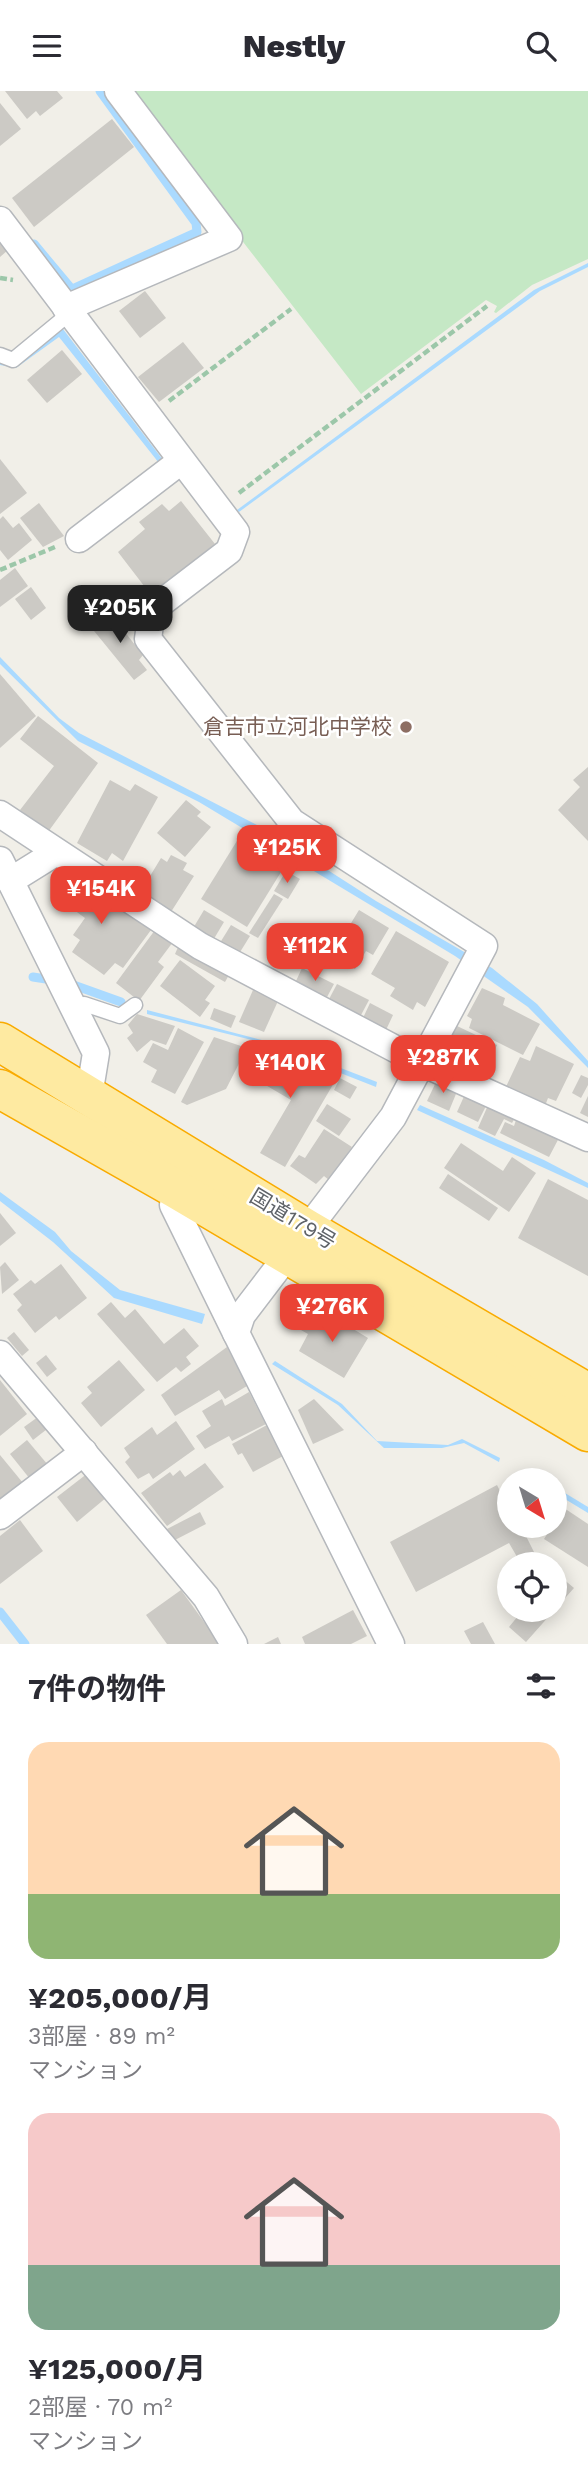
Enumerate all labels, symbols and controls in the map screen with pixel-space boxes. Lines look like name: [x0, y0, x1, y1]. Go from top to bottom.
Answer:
icon: menu: [28, 27, 66, 65]
text: Nestly: [243, 27, 345, 65]
icon: search: [522, 27, 560, 65]
pin: ¥205K: [71, 585, 169, 645]
text: ¥205K: [83, 594, 157, 621]
place label: 倉吉市立河北中学校: [203, 714, 392, 739]
marker: 倉吉市立河北中学校: [398, 719, 414, 735]
pin: ¥125K: [238, 825, 336, 885]
text: ¥125K: [253, 834, 321, 861]
pin: ¥154K: [52, 867, 150, 926]
text: ¥154K: [66, 875, 136, 902]
pin: ¥112K: [266, 923, 364, 983]
text: ¥112K: [283, 932, 347, 959]
pin: ¥287K: [394, 1035, 492, 1095]
pin: ¥140K: [241, 1041, 339, 1100]
text: ¥287K: [407, 1044, 479, 1071]
text: ¥140K: [255, 1049, 325, 1076]
street label: 国道179号: [246, 1183, 341, 1254]
pin: ¥276K: [283, 1285, 381, 1344]
text: ¥276K: [296, 1293, 368, 1320]
north arrow: [497, 1468, 567, 1538]
map controls: [497, 1468, 567, 1622]
button: locate: [497, 1552, 567, 1622]
icon: filters: [522, 1667, 560, 1705]
text: 7件の物件: [28, 1671, 166, 1706]
icon: home: [231, 1788, 357, 1914]
text: ¥205,000/月: [28, 1980, 212, 2015]
text: 3部屋 · 89 m²: [28, 2023, 175, 2050]
text: マンション: [28, 2057, 143, 2084]
icon: home: [231, 2159, 357, 2285]
text: ¥125,000/月: [28, 2351, 206, 2386]
text: 2部屋 · 70 m²: [28, 2394, 172, 2421]
text: マンション: [28, 2428, 143, 2455]

